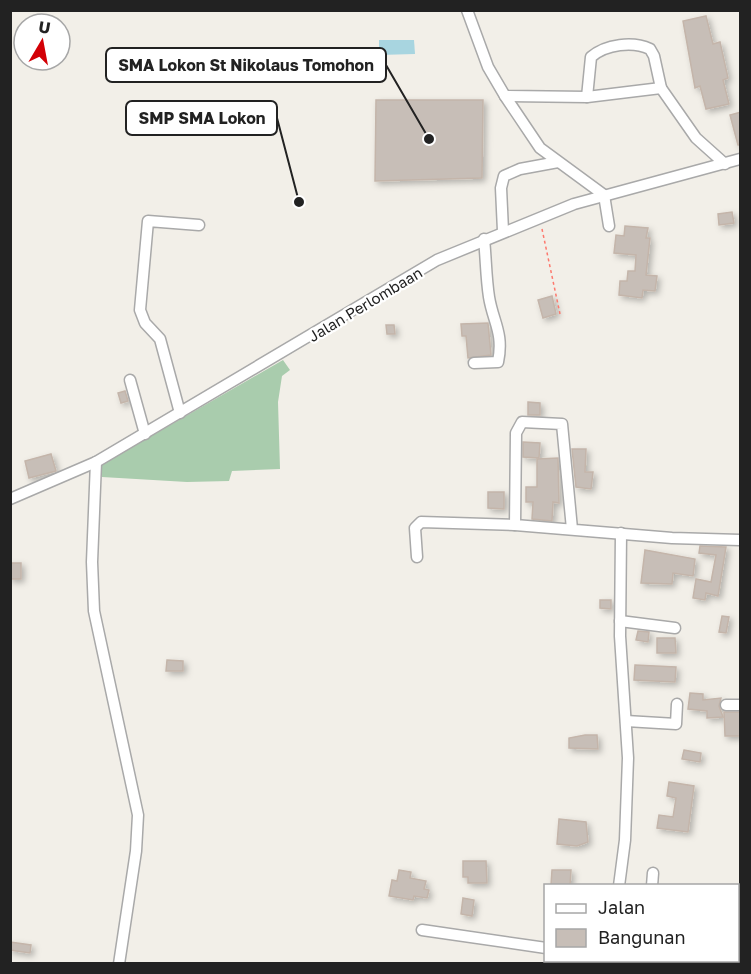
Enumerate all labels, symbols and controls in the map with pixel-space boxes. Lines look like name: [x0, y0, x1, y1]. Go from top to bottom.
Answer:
north arrow: [12, 12, 72, 72]
text: U: [37, 16, 52, 38]
callout: SMA Lokon St Nikolaus Tomohon: [106, 48, 386, 82]
text: SMA Lokon St Nikolaus Tomohon: [118, 55, 374, 75]
callout: SMP SMA Lokon: [126, 101, 277, 135]
text: SMP SMA Lokon: [139, 108, 265, 128]
street label: Jalan Perlombaan: [305, 263, 425, 345]
legend: [544, 884, 739, 962]
text: Jalan: [598, 896, 645, 918]
text: Bangunan: [598, 926, 686, 948]

